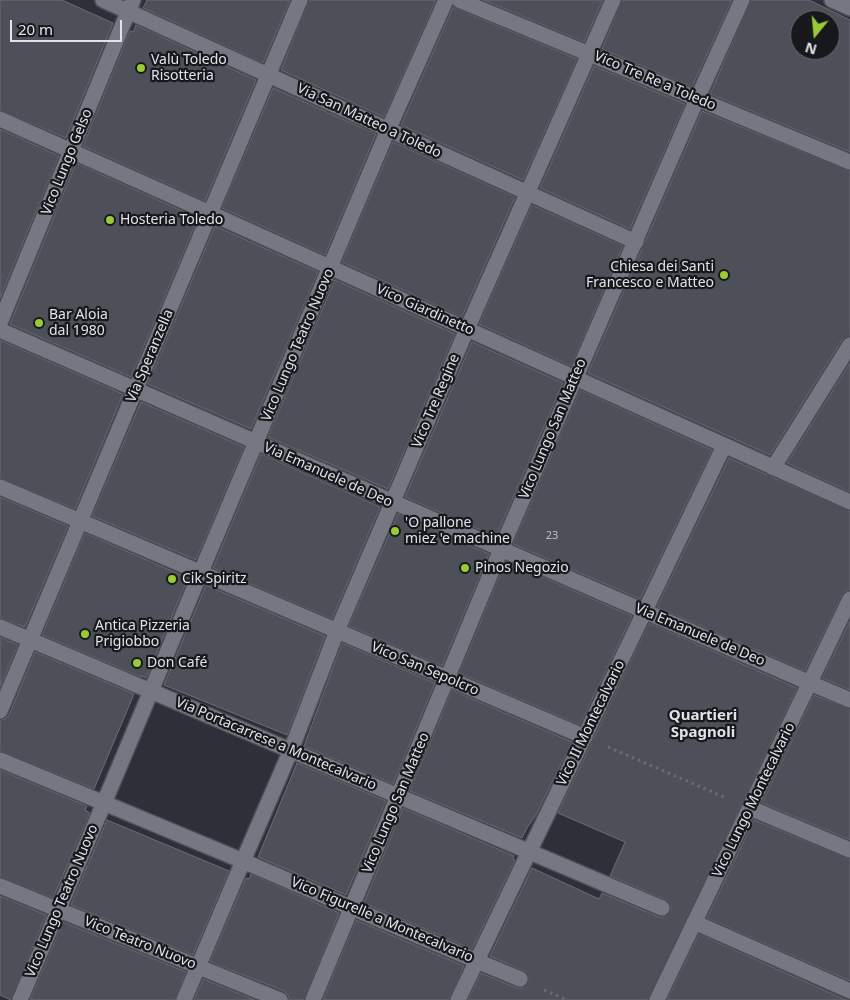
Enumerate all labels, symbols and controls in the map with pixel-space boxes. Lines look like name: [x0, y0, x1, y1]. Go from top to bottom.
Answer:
scale bar: [12, 10, 125, 42]
north arrow: [790, 10, 840, 60]
text: 20 m: [18, 19, 53, 39]
text: N: [803, 38, 819, 60]
street label: Vico Tre Re a Toledo: [592, 48, 718, 114]
place label: Valù Toledo Risotteria: [151, 52, 227, 84]
marker: Valù Toledo Risotteria: [135, 62, 147, 74]
street label: Via San Matteo a Toledo: [294, 80, 444, 162]
street label: Vico Lungo Gelso: [38, 106, 96, 218]
place label: Hosteria Toledo: [120, 212, 223, 228]
marker: Hosteria Toledo: [104, 214, 116, 226]
place label: Chiesa dei Santi Francesco e Matteo: [586, 259, 714, 292]
street label: Vico Lungo Teatro Nuovo: [258, 266, 338, 424]
marker: Chiesa dei Santi Francesco e Matteo: [718, 269, 730, 281]
street label: Vico Giardinetto: [373, 281, 477, 339]
place label: Bar Aloia dal 1980: [49, 307, 108, 340]
street label: Via Speranzella: [123, 307, 177, 405]
marker: Bar Aloia dal 1980: [33, 317, 45, 329]
street label: Vico Tre Regine: [409, 352, 463, 450]
street label: Vico Lungo San Matteo: [516, 356, 590, 502]
street label: Via Emanuele de Deo: [261, 439, 395, 511]
place label: 'O pallone miez 'e machine: [405, 515, 510, 548]
marker: 'O pallone miez 'e machine: [389, 525, 401, 537]
house number: 23: [546, 529, 558, 543]
place label: Pinos Negozio: [475, 560, 569, 576]
marker: Pinos Negozio: [459, 562, 471, 574]
place label: Cik Spiritz: [182, 571, 247, 587]
marker: Cik Spiritz: [166, 573, 178, 585]
street label: Via Emanuele de Deo: [633, 600, 767, 670]
place label: Antica Pizzeria Prigiobbo: [95, 618, 190, 650]
marker: Antica Pizzeria Prigiobbo: [79, 628, 91, 640]
street label: Vico San Sepolcro: [368, 639, 482, 699]
place label: Don Café: [147, 655, 207, 671]
marker: Don Café: [131, 657, 143, 669]
street label: Vico II Montecalvario: [553, 657, 629, 789]
street label: Via Portacarrese a Montecalvario: [173, 694, 379, 794]
district label: Quartieri Spagnoli: [669, 707, 737, 742]
street label: Vico Lungo Montecalvario: [709, 720, 799, 880]
street label: Vico Lungo San Matteo: [359, 730, 433, 876]
street label: Vico Lungo Teatro Nuovo: [22, 822, 102, 980]
street label: Vico Figurelle a Montecalvario: [288, 874, 476, 966]
street label: Vico Teatro Nuovo: [82, 913, 198, 973]

